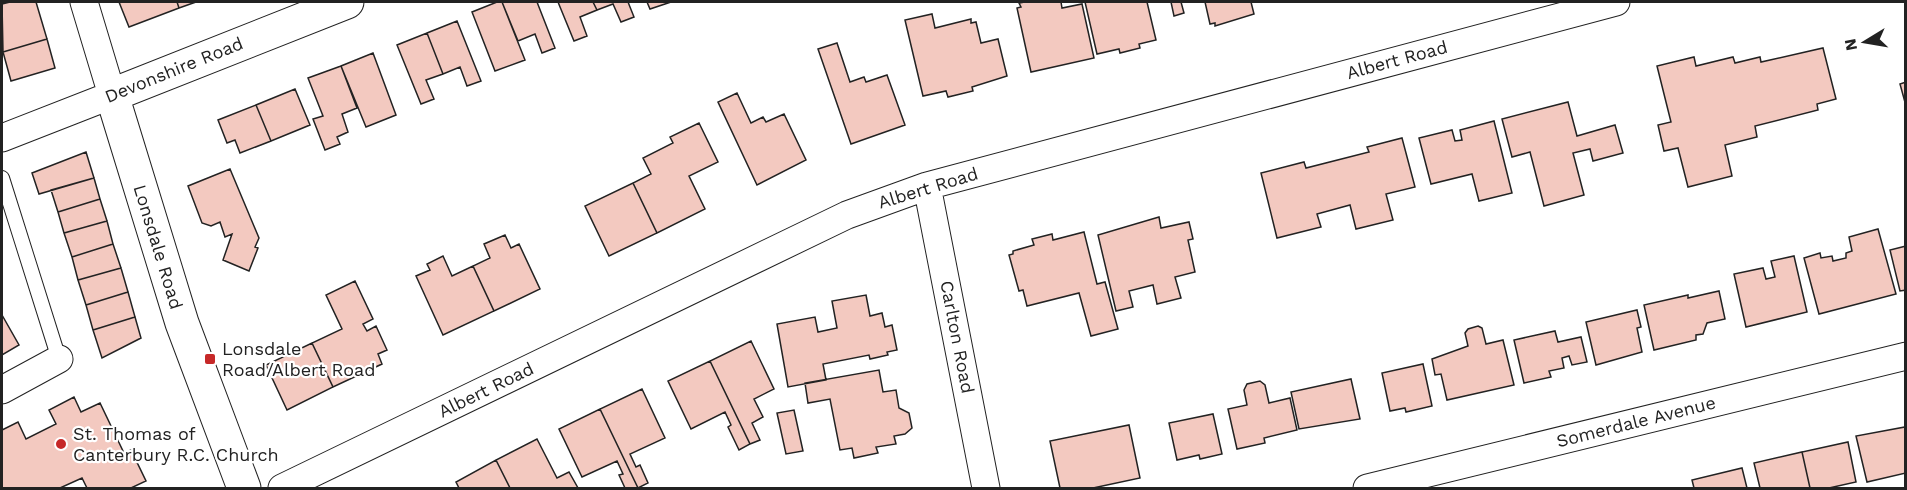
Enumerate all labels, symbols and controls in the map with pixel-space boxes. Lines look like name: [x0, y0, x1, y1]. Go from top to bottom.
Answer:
north arrow: [1835, 12, 1895, 72]
street label: Devonshire Road: [102, 32, 246, 107]
street label: Albert Road: [1344, 36, 1450, 83]
text: N: [1840, 37, 1861, 52]
street label: Albert Road: [875, 162, 980, 213]
street label: Lonsdale Road: [130, 182, 187, 312]
street label: Carlton Road: [936, 279, 979, 395]
place label: Lonsdale Road/Albert Road: [222, 338, 376, 380]
marker: Lonsdale Road/Albert Road: [203, 352, 217, 366]
street label: Albert Road: [435, 357, 537, 422]
street label: Somerdale Avenue: [1554, 392, 1718, 451]
place label: St. Thomas of Canterbury R.C. Church: [73, 423, 279, 465]
marker: St. Thomas of Canterbury R.C. Church: [54, 437, 68, 451]

